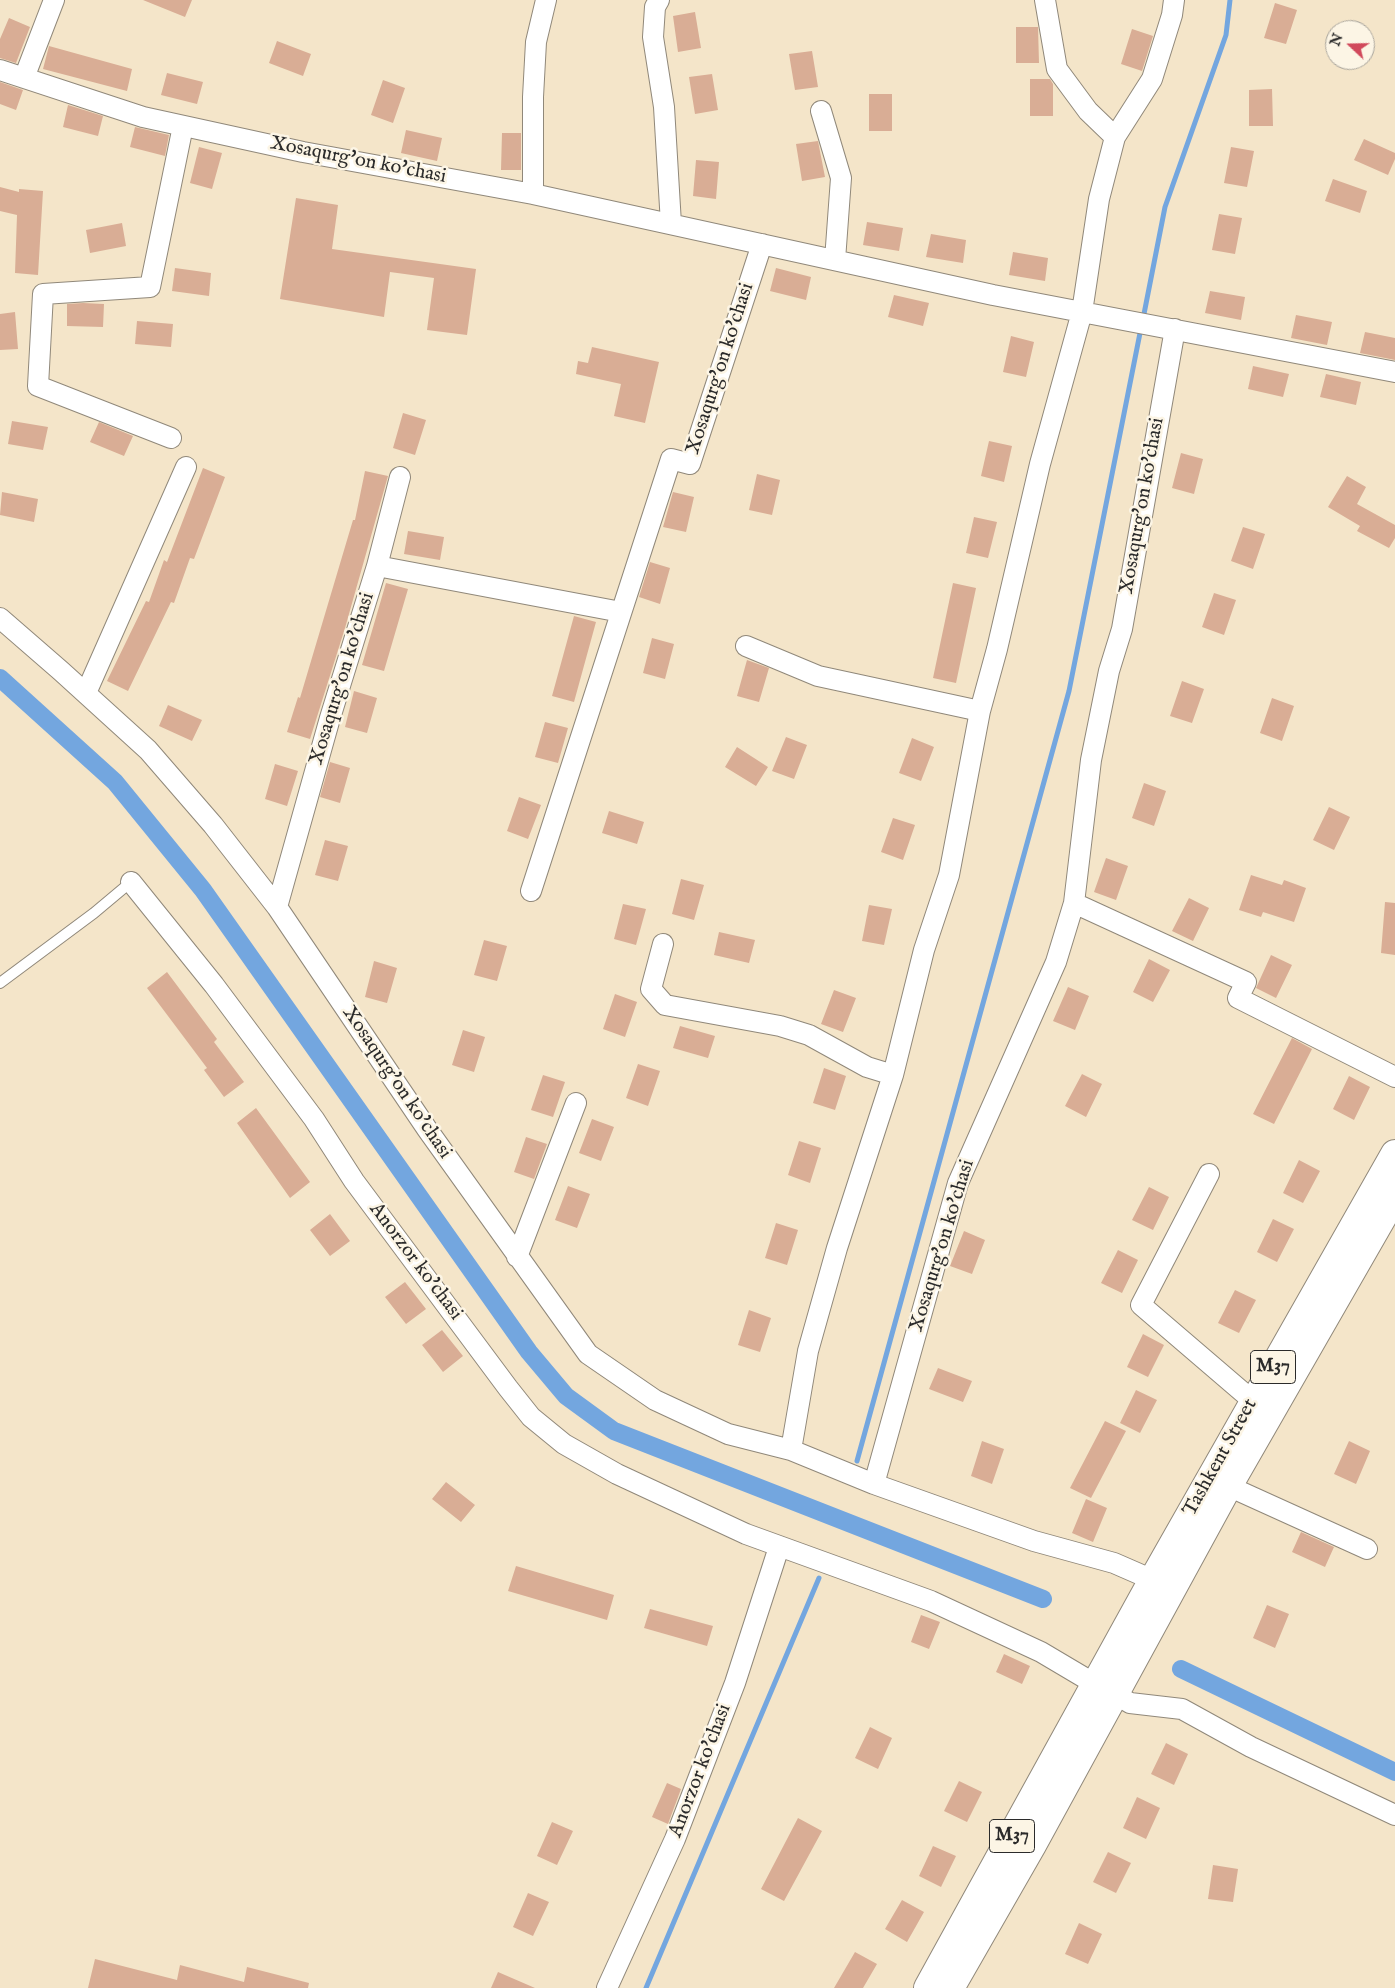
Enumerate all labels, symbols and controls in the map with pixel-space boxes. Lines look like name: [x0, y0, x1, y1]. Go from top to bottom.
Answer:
north arrow: [1325, 20, 1375, 70]
text: N: [1326, 31, 1348, 49]
street label: Xosaqurg'on ko'chasi: [268, 132, 448, 190]
street label: Xosaqurg'on ko'chasi: [682, 280, 760, 458]
street label: Xosaqurg'on ko'chasi: [1116, 416, 1170, 596]
street label: Xosaqurg'on ko'chasi: [305, 590, 381, 768]
street label: Xosaqurg'on ko'chasi: [336, 1002, 456, 1164]
street label: Xosaqurg'on ko'chasi: [905, 1157, 981, 1335]
street label: Anorzor ko'chasi: [363, 1199, 467, 1325]
road number: M37: [1250, 1350, 1296, 1384]
street label: Tashkent Street: [1179, 1395, 1263, 1521]
street label: Anorzor ko'chasi: [665, 1701, 737, 1841]
road number: M37: [990, 1820, 1034, 1852]

